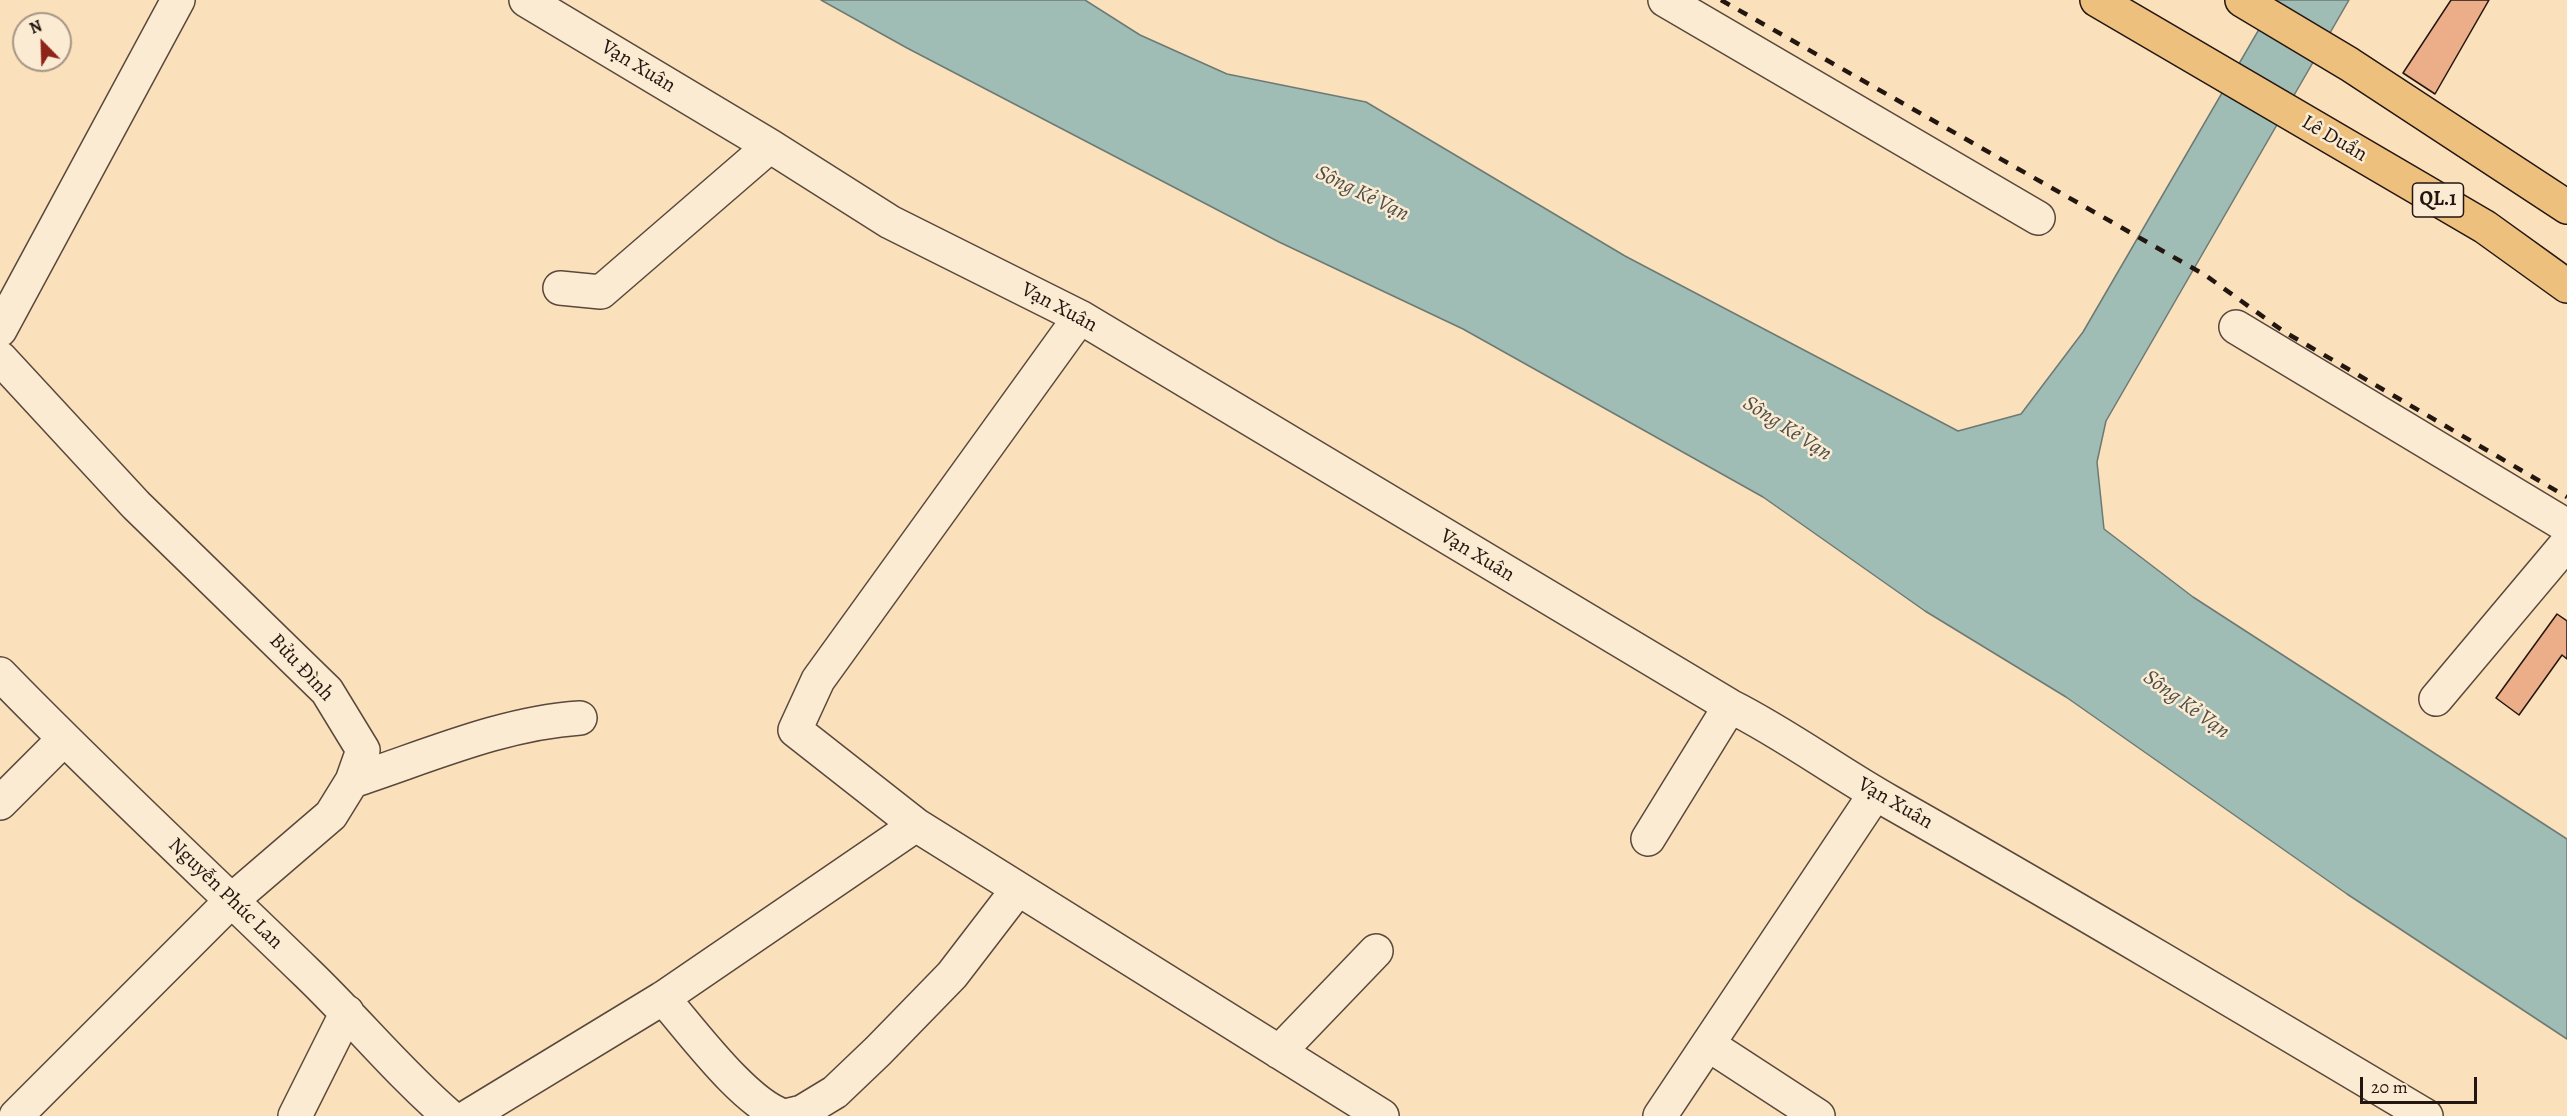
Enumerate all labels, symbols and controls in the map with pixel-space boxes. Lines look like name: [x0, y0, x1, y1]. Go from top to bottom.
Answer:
north arrow: [12, 12, 72, 72]
text: N: [26, 15, 45, 40]
street label: Vạn Xuân: [596, 35, 680, 99]
street label: Lê Duẩn: [2297, 110, 2371, 168]
water label: Sông Kẻ Vạn: [1311, 160, 1413, 228]
road number: QL.1: [2412, 183, 2464, 217]
street label: Vạn Xuân: [1017, 277, 1101, 339]
water label: Sông Kẻ Vạn: [1738, 391, 1836, 467]
street label: Vạn Xuân: [1435, 524, 1519, 588]
street label: Bửu Đình: [263, 629, 339, 707]
water label: Sông Kẻ Vạn: [2138, 665, 2234, 745]
street label: Vạn Xuân: [1853, 772, 1937, 836]
street label: Nguyễn Phúc Lan: [162, 833, 288, 955]
scale bar: [2363, 1065, 2480, 1103]
text: 20 m: [2371, 1075, 2408, 1099]

